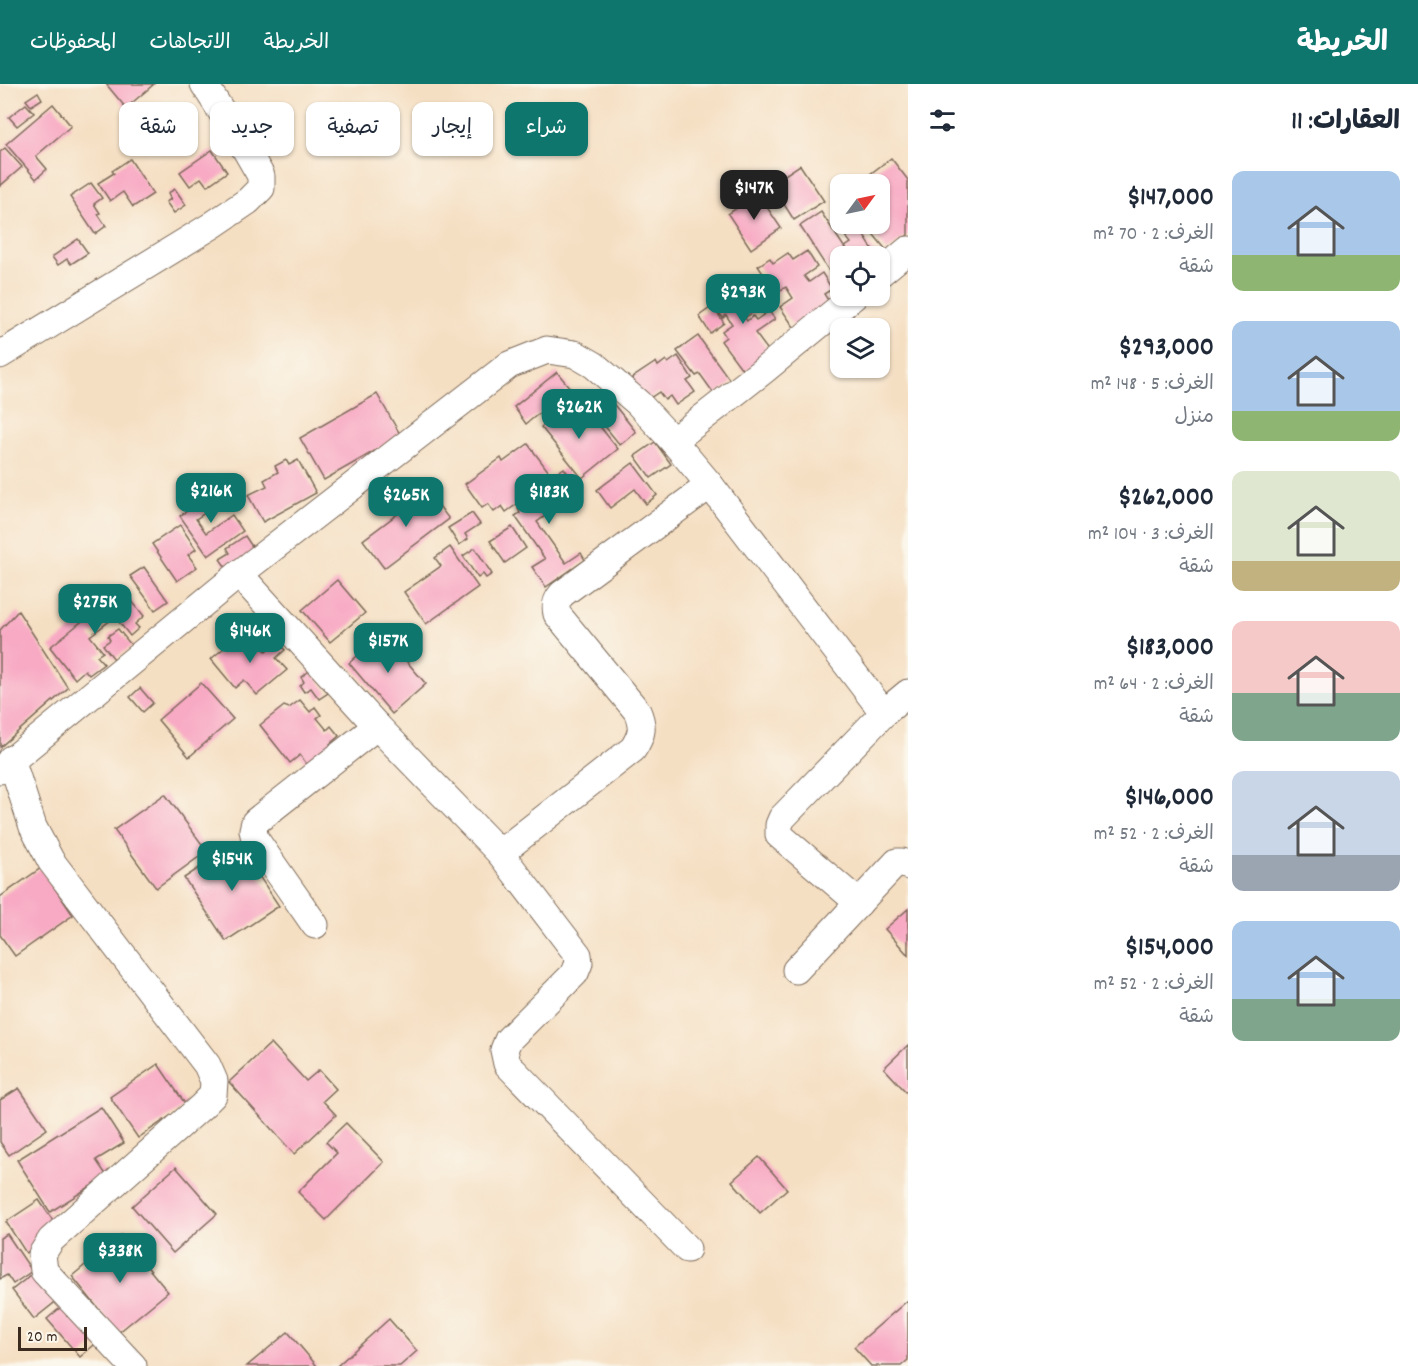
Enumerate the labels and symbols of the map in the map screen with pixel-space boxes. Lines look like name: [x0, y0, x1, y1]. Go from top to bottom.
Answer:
pin: $147K: [712, 170, 796, 221]
north arrow: [830, 174, 890, 234]
pin: $293K: [701, 274, 785, 325]
pin: $262K: [537, 389, 621, 440]
pin: $216K: [169, 473, 253, 524]
pin: $183K: [507, 474, 591, 525]
pin: $265K: [364, 477, 448, 528]
pin: $275K: [53, 584, 137, 635]
pin: $146K: [208, 613, 292, 664]
pin: $157K: [346, 623, 430, 674]
pin: $154K: [190, 841, 274, 892]
pin: $338K: [78, 1233, 162, 1284]
scale bar: [18, 1324, 87, 1352]

